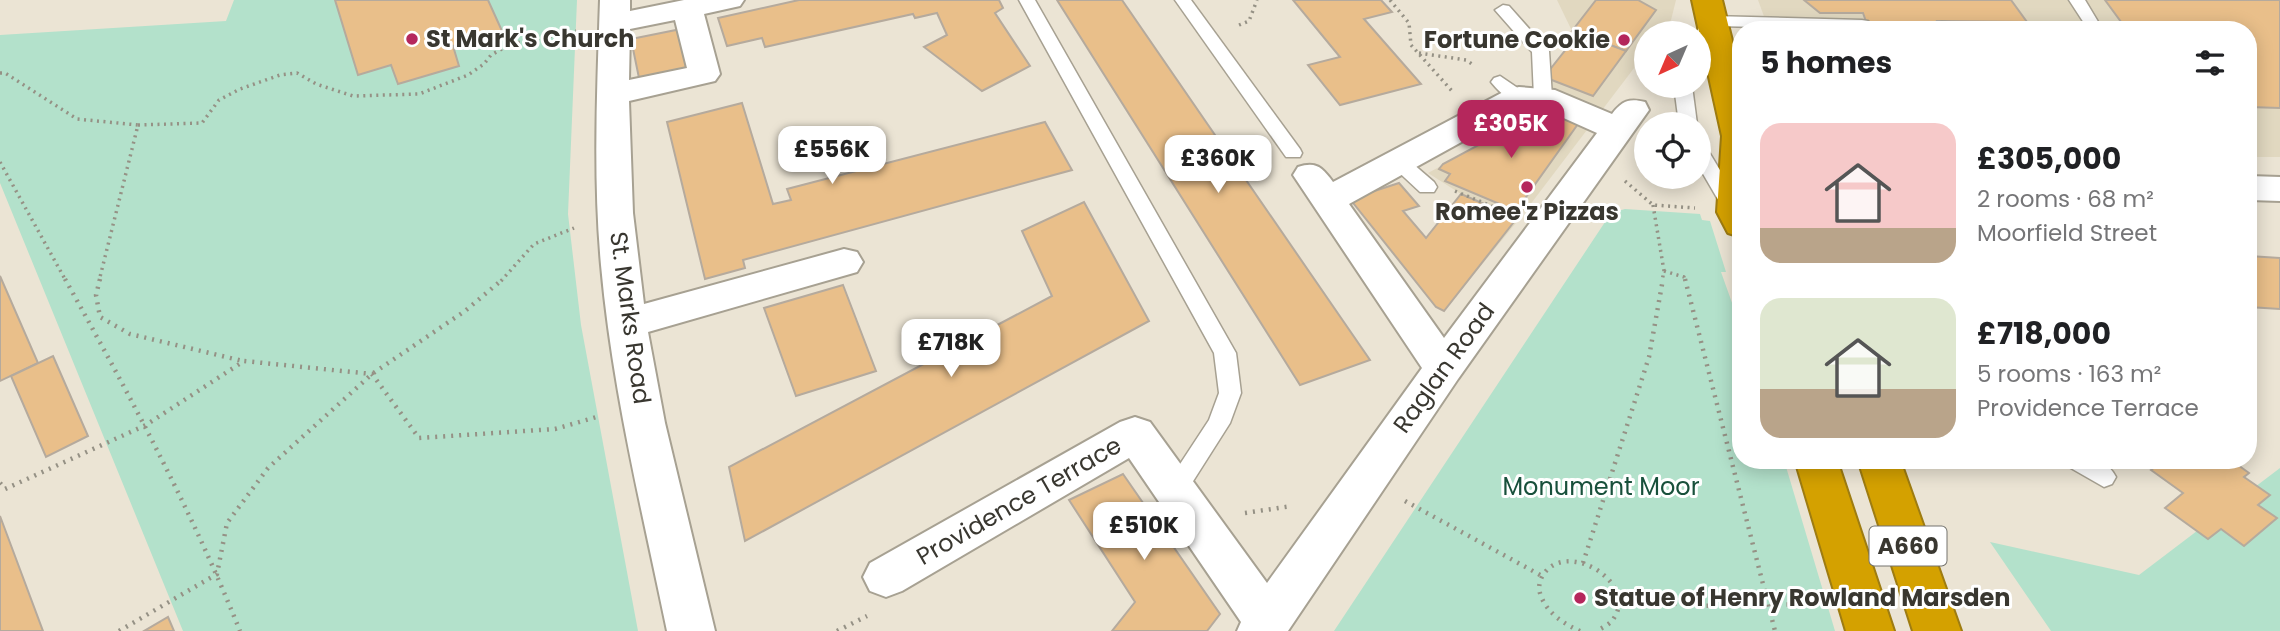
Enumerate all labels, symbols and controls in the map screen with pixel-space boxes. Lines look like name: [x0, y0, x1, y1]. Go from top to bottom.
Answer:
north arrow: [1634, 21, 1712, 98]
map controls: [1634, 21, 1711, 189]
place label: St Mark's Church: [426, 22, 634, 55]
place label: Fortune Cookie: [1424, 23, 1610, 56]
marker: St Mark's Church: [404, 31, 420, 47]
marker: Fortune Cookie: [1616, 32, 1632, 48]
text: 5 homes: [1760, 41, 1892, 84]
icon: filters: [2191, 44, 2229, 82]
pin: £305K: [1462, 100, 1560, 160]
text: £305K: [1473, 107, 1549, 139]
button: locate: [1634, 112, 1711, 189]
pin: £556K: [783, 127, 881, 186]
text: £556K: [794, 133, 870, 165]
pin: £360K: [1169, 136, 1267, 195]
text: £305,000: [1977, 137, 2121, 180]
text: £360K: [1181, 142, 1255, 174]
icon: home: [1816, 151, 1900, 235]
marker: Romee'z Pizzas: [1519, 179, 1535, 195]
text: 2 rooms · 68 m²: [1977, 183, 2154, 215]
place label: Romee'z Pizzas: [1435, 195, 1619, 228]
text: Moorfield Street: [1977, 217, 2157, 249]
street label: St. Marks Road: [602, 230, 659, 406]
street label: Raglan Road: [1385, 296, 1502, 439]
text: £718,000: [1977, 312, 2111, 355]
pin: £718K: [902, 320, 1000, 379]
text: £718K: [917, 326, 985, 358]
icon: home: [1816, 326, 1900, 410]
text: 5 rooms · 163 m²: [1977, 358, 2161, 390]
text: Providence Terrace: [1977, 392, 2199, 424]
street label: Providence Terrace: [910, 428, 1127, 573]
park label: Monument Moor: [1502, 470, 1700, 503]
pin: £510K: [1095, 503, 1193, 562]
text: £510K: [1109, 509, 1179, 541]
road number: A660: [1870, 526, 1946, 566]
place label: Statue of Henry Rowland Marsden: [1594, 581, 2011, 614]
marker: Statue of Henry Rowland Marsden: [1572, 590, 1588, 606]

